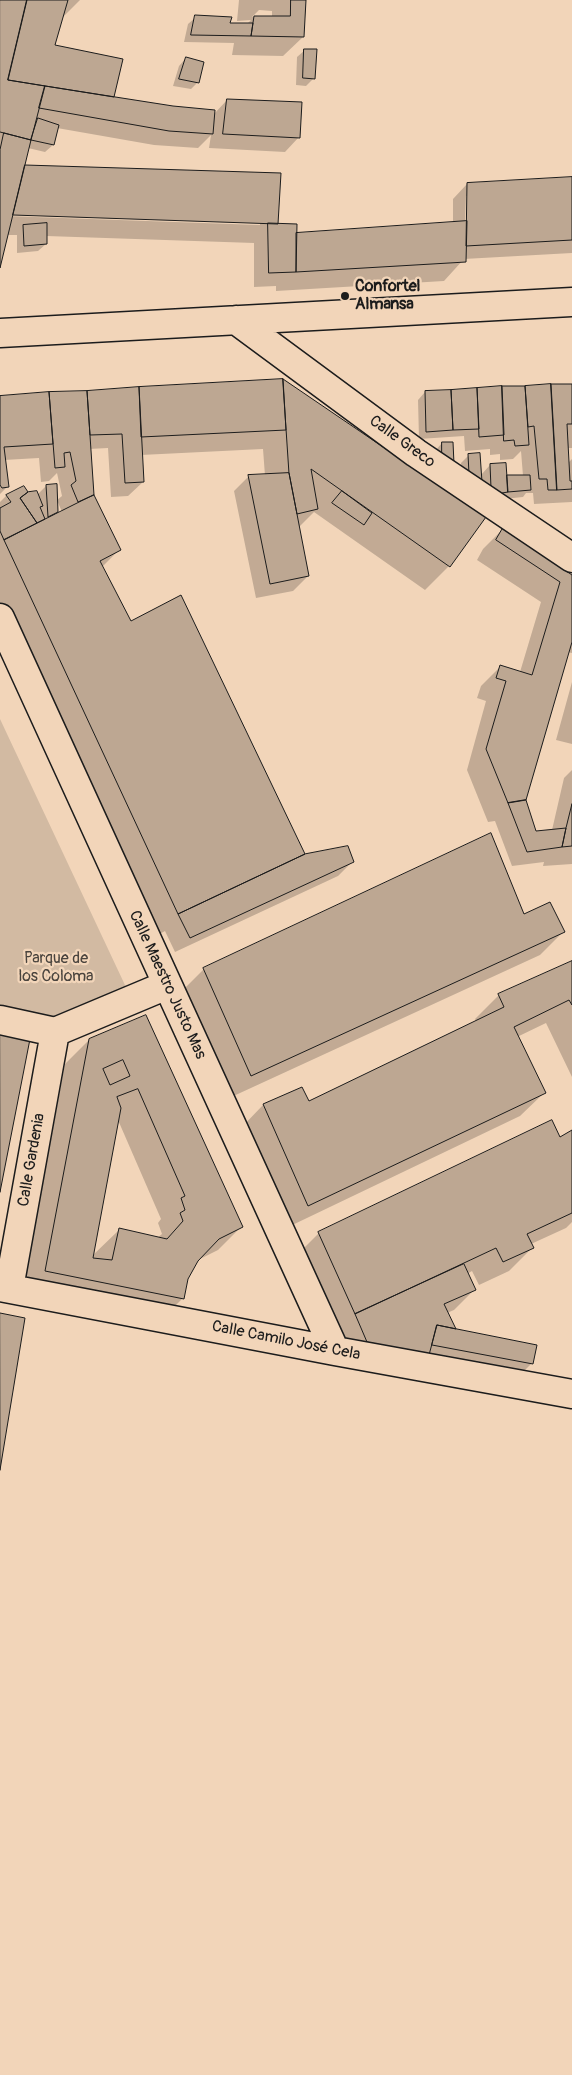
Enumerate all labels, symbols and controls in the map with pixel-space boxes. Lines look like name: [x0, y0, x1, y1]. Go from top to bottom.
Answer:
place label: Confortel Almansa: [355, 277, 420, 315]
marker: Confortel Almansa: [339, 290, 351, 302]
street label: Calle Greco: [365, 412, 439, 472]
street label: Calle Maestro Justo Mas: [124, 908, 210, 1062]
park label: Parque de los Coloma: [18, 949, 94, 987]
street label: Calle Gardenia: [14, 1112, 50, 1208]
street label: Calle Camilo José Cela: [210, 1317, 362, 1365]

